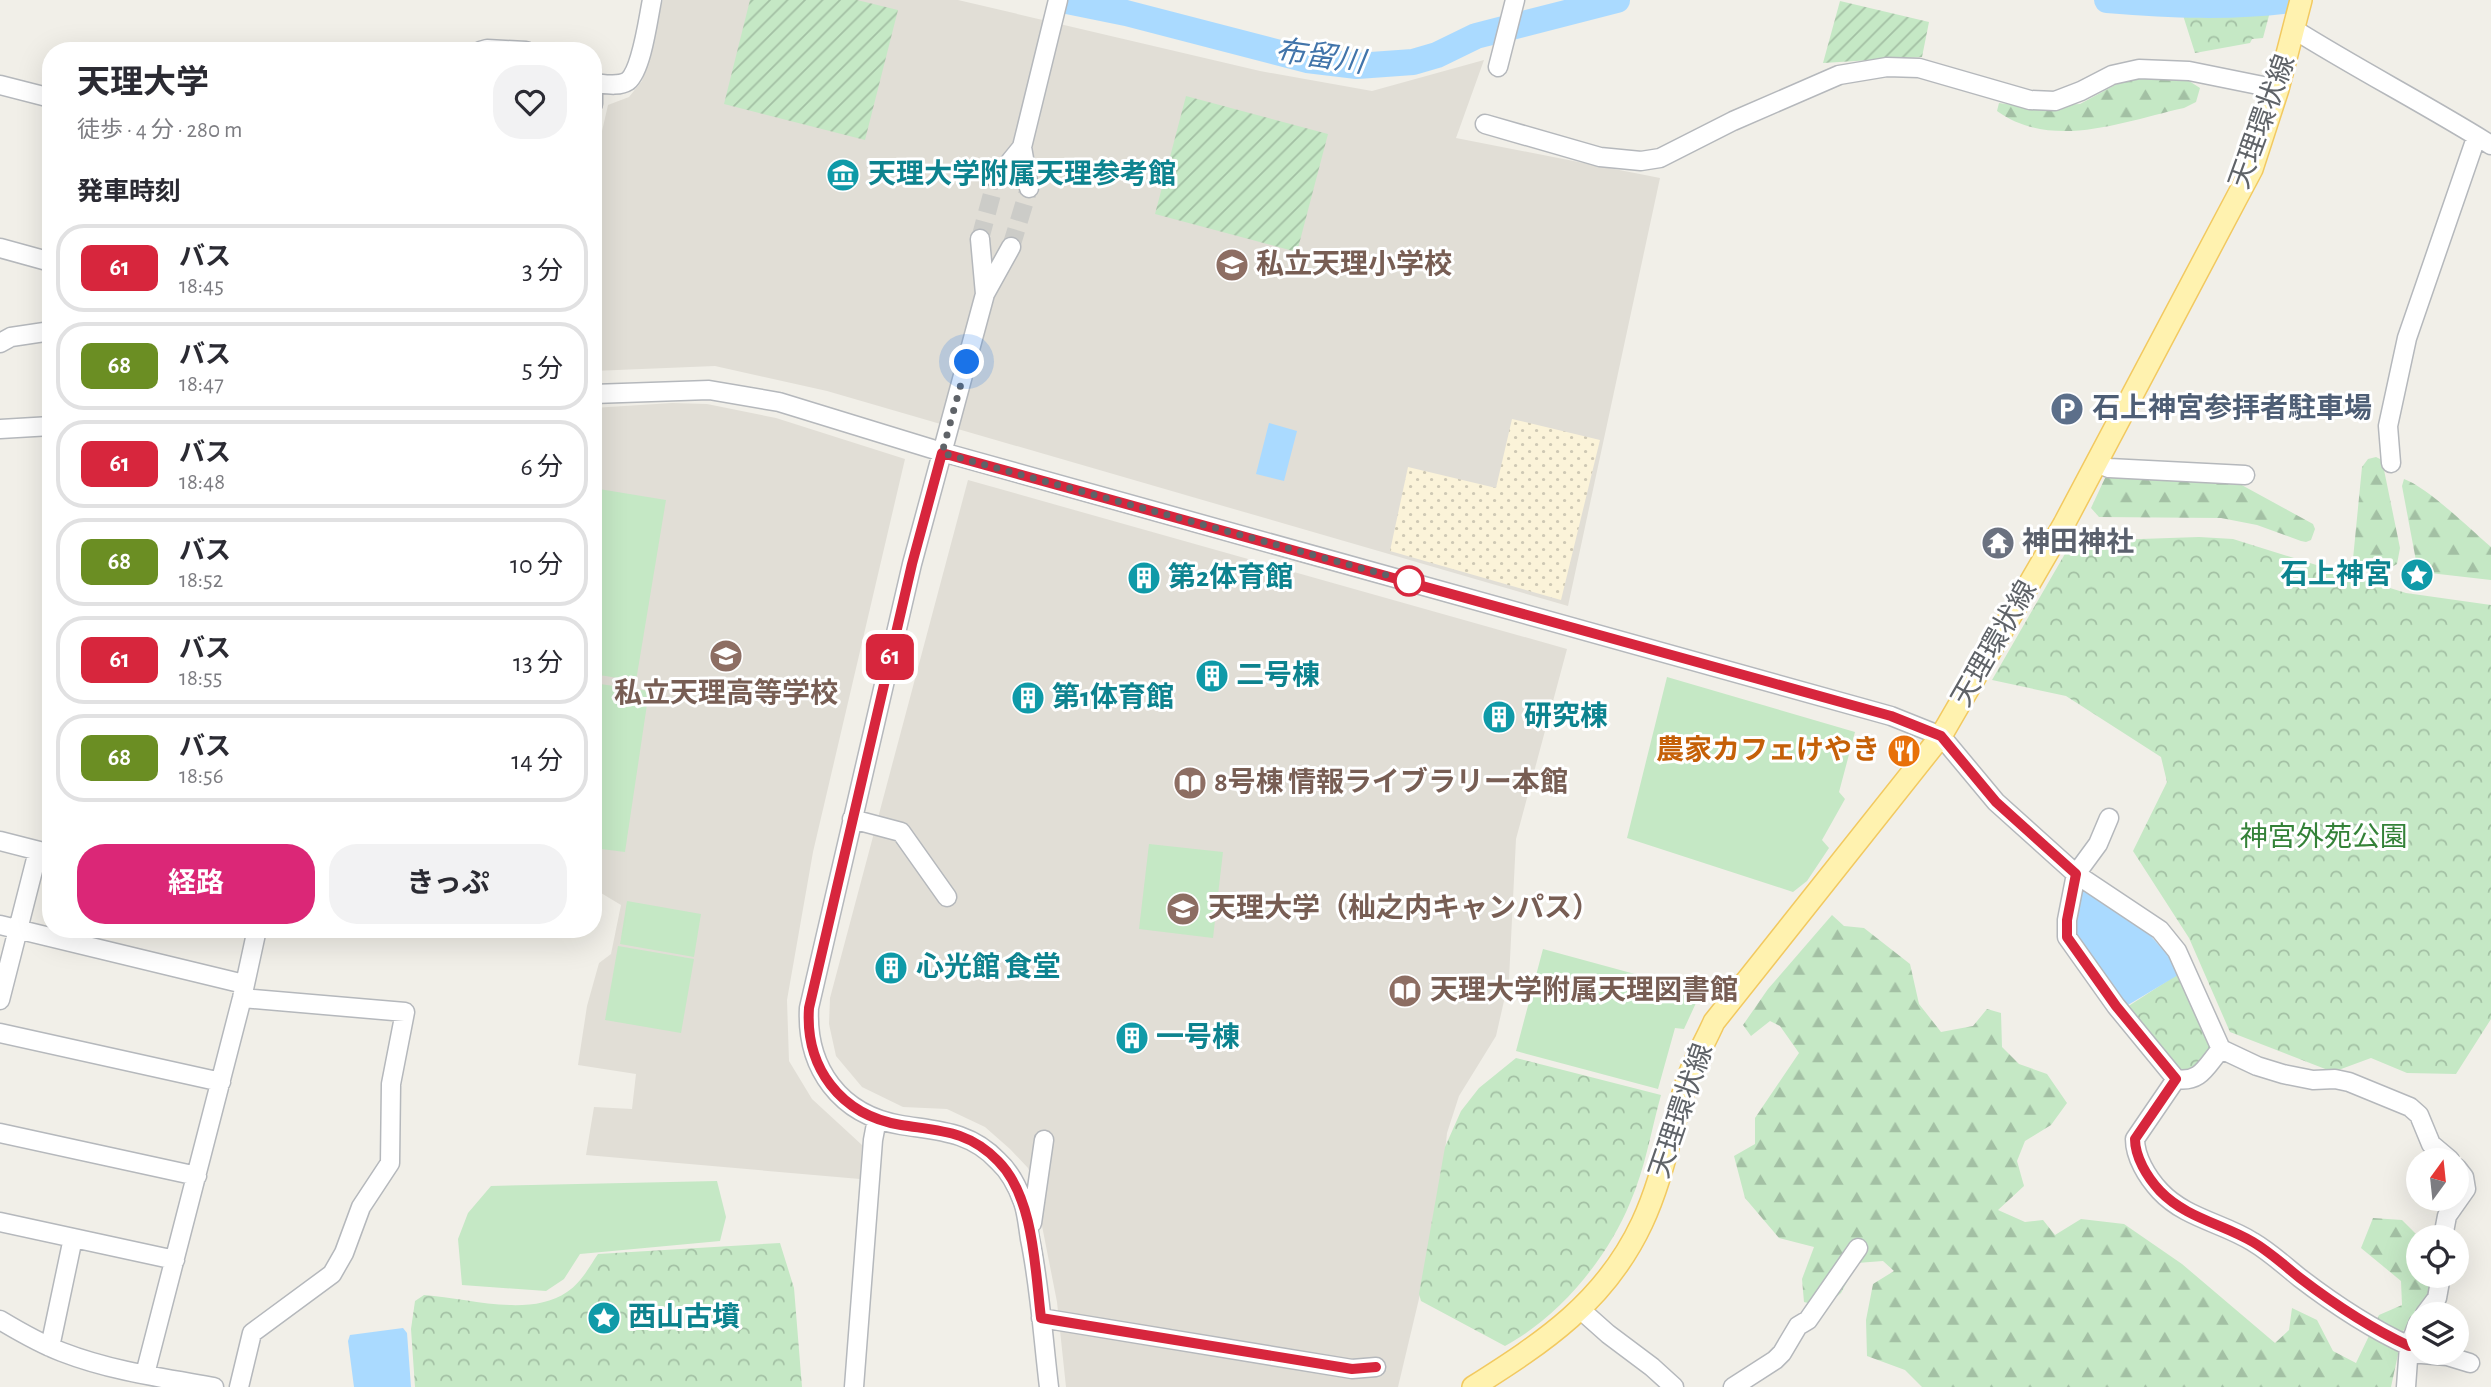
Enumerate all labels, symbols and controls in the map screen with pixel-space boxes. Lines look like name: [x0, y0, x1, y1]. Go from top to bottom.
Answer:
water label: 布留川: [1273, 34, 1370, 79]
street label: 天理環状線: [2224, 51, 2300, 193]
button: heart: [493, 65, 567, 139]
text: 天理大学: [77, 67, 209, 100]
text: 徒歩 · 4 分 · 280 m: [77, 119, 242, 142]
museum icon: 天理大学附属天理参考館: [824, 156, 862, 194]
place label: 天理大学附属天理参考館: [868, 158, 1176, 189]
text: 発車時刻: [77, 179, 181, 205]
text: バス: [179, 244, 231, 270]
school or university icon: 私立天理小学校: [1213, 246, 1251, 284]
place label: 私立天理小学校: [1256, 249, 1452, 279]
text: 61: [109, 256, 130, 280]
text: 3 分: [522, 258, 563, 284]
text: 18:45: [179, 275, 224, 298]
text: バス: [179, 342, 231, 368]
your location: [949, 344, 984, 379]
text: 68: [108, 354, 131, 378]
text: 5 分: [522, 356, 563, 382]
text: 18:47: [179, 373, 224, 396]
parking icon: 石上神宮参拝者駐車場: [2048, 390, 2086, 428]
place label: 石上神宮参拝者駐車場: [2092, 392, 2372, 423]
text: バス: [179, 440, 231, 466]
text: 61: [109, 452, 130, 476]
text: 6 分: [520, 454, 563, 480]
text: 18:48: [179, 471, 225, 494]
temple icon: 神田神社: [1979, 524, 2017, 562]
place label: 神田神社: [2022, 527, 2134, 557]
text: バス: [179, 538, 231, 564]
text: 68: [108, 550, 131, 574]
text: 10 分: [510, 552, 563, 578]
place icon: 石上神宮: [2398, 556, 2436, 594]
building icon: 第2体育館: [1125, 559, 1163, 597]
place label: 石上神宮: [2280, 559, 2392, 589]
place label: 第2体育館: [1168, 561, 1293, 592]
unlabelled marker: [1394, 566, 1424, 596]
text: 18:52: [179, 569, 223, 592]
street label: 天理環状線: [1946, 575, 2042, 712]
line badge: 61: [858, 634, 922, 680]
text: バス: [179, 636, 231, 662]
school or university icon: 私立天理高等学校: [707, 637, 745, 675]
text: 61: [880, 645, 900, 669]
text: 61: [109, 648, 130, 672]
text: 13 分: [513, 650, 563, 676]
building icon: 二号棟: [1193, 657, 1231, 695]
place label: 二号棟: [1236, 660, 1320, 690]
text: 18:55: [179, 667, 222, 690]
place label: 私立天理高等学校: [614, 677, 838, 708]
building icon: 第1体育館: [1009, 679, 1047, 717]
place label: 第1体育館: [1052, 681, 1174, 712]
building icon: 研究棟: [1480, 698, 1518, 736]
place label: 研究棟: [1524, 701, 1608, 731]
restaurant icon: 農家カフェけやき: [1885, 732, 1923, 770]
text: バス: [179, 734, 231, 760]
place label: 農家カフェけやき: [1656, 735, 1880, 765]
text: 68: [108, 746, 131, 770]
text: 14 分: [511, 748, 563, 774]
library icon: 8号棟 情報ライブラリー本館: [1171, 764, 1209, 802]
text: 18:56: [179, 765, 224, 788]
place label: 8号棟 情報ライブラリー本館: [1214, 766, 1568, 797]
park label: 神宮外苑公園: [2240, 822, 2408, 852]
button: 経路: [77, 844, 315, 924]
button: きっぷ: [329, 844, 567, 924]
school or university icon: 天理大学（杣之内キャンパス）: [1164, 890, 1202, 928]
place label: 天理大学（杣之内キャンパス）: [1208, 892, 1600, 923]
building icon: 心光館 食堂: [872, 949, 910, 987]
place label: 心光館 食堂: [916, 951, 1060, 982]
library icon: 天理大学附属天理図書館: [1386, 972, 1424, 1010]
place label: 天理大学附属天理図書館: [1430, 975, 1738, 1005]
building icon: 一号棟: [1113, 1019, 1151, 1057]
place label: 一号棟: [1156, 1022, 1240, 1052]
street label: 天理環状線: [1644, 1040, 1718, 1182]
north arrow: [2406, 1148, 2469, 1211]
map controls: [2406, 1148, 2469, 1365]
button: locate: [2406, 1225, 2469, 1288]
place icon: 西山古墳: [585, 1299, 623, 1337]
place label: 西山古墳: [628, 1302, 740, 1332]
button: layers: [2406, 1302, 2469, 1365]

